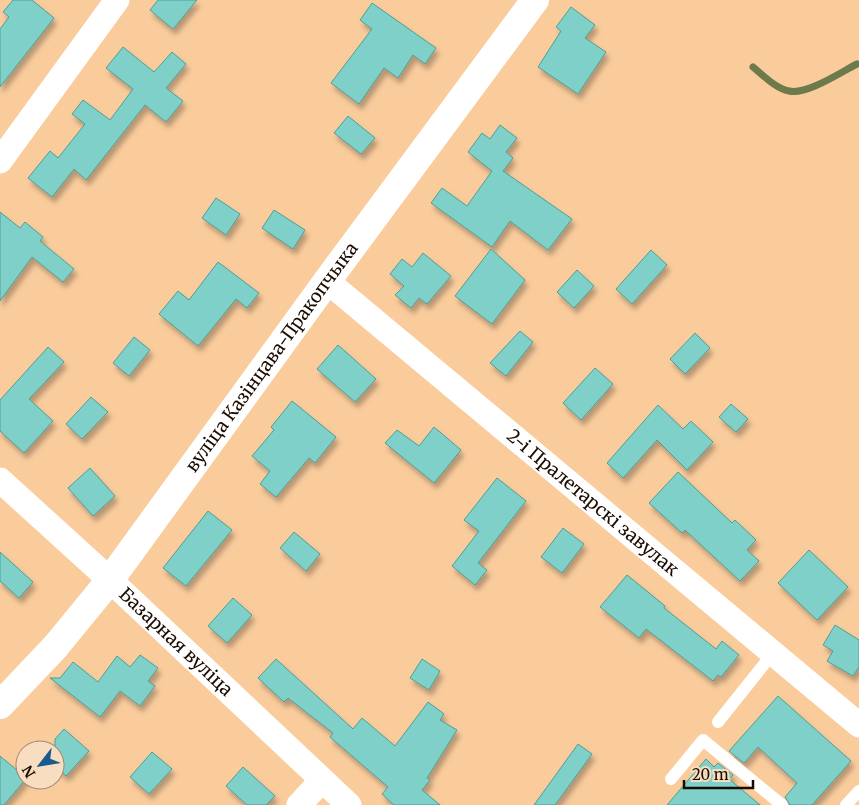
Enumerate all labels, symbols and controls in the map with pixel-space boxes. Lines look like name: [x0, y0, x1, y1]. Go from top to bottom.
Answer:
street label: вуліца Казінцава-Пракопчыка: [180, 237, 363, 476]
street label: 2-і Пралетарскі завулак: [502, 424, 684, 581]
street label: Базарная вуліца: [114, 582, 238, 701]
north arrow: [15, 740, 65, 790]
scale bar: [684, 758, 753, 790]
text: N: [18, 762, 39, 781]
text: 20 m: [692, 765, 729, 784]

